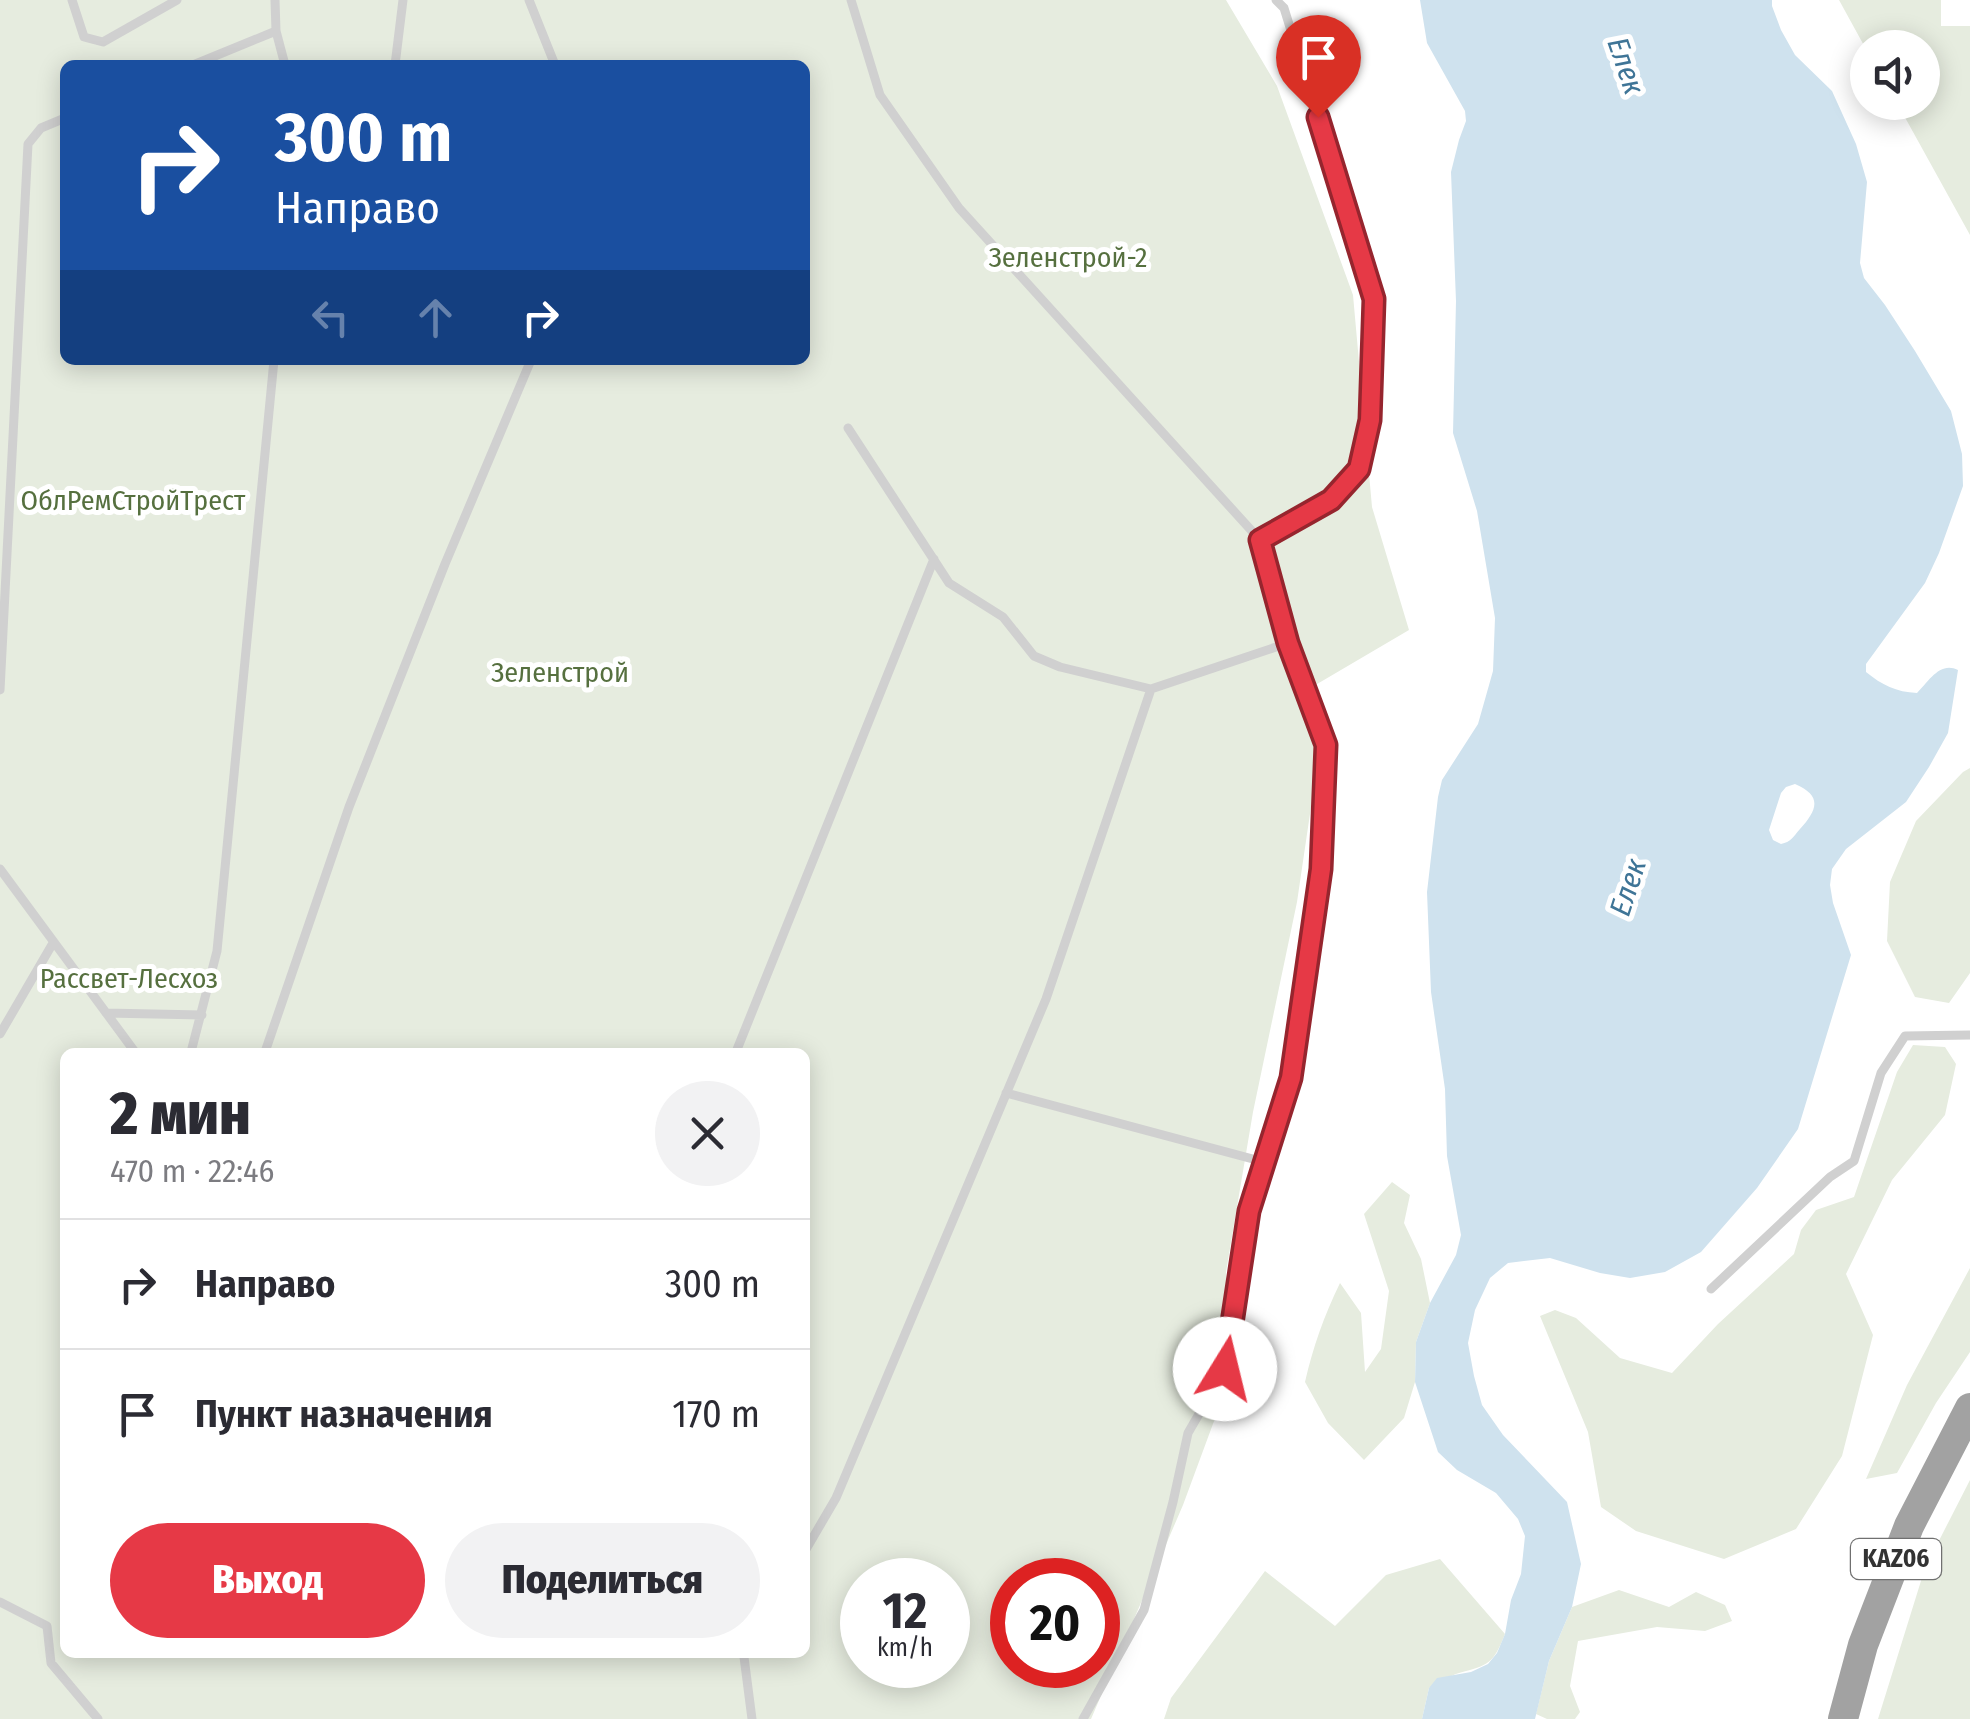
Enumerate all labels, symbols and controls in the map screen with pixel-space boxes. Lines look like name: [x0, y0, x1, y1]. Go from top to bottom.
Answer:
pin: [1276, 15, 1361, 118]
icon: arrive: [1291, 30, 1346, 85]
map controls: [1850, 30, 1940, 120]
button: sound: [1850, 30, 1940, 120]
water label: Елек: [1599, 32, 1653, 100]
text: 300 m: [275, 96, 453, 180]
icon: right: [110, 100, 240, 230]
text: Направо: [275, 181, 440, 235]
park label: Зеленстрой-2: [989, 241, 1147, 274]
icon: left: [303, 290, 358, 345]
icon: ahead: [408, 290, 463, 345]
icon: right: [513, 290, 568, 345]
park label: ОблРемСтройТрест: [21, 484, 246, 517]
park label: Зеленстрой: [491, 656, 629, 689]
water label: Елек: [1602, 854, 1654, 920]
park label: Рассвет-Лесхоз: [40, 962, 218, 995]
text: 2 мин: [110, 1078, 251, 1150]
button: close: [655, 1081, 760, 1186]
text: 470 m · 22:46: [110, 1152, 274, 1190]
icon: right: [110, 1257, 165, 1312]
text: Направо: [195, 1261, 335, 1307]
text: 300 m: [665, 1261, 760, 1307]
position arrow: [1173, 1317, 1277, 1421]
icon: arrive: [110, 1387, 165, 1442]
text: Пункт назначения: [195, 1391, 493, 1437]
text: 170 m: [672, 1391, 760, 1437]
button: Выход: [110, 1523, 425, 1638]
button: Поделиться: [445, 1523, 760, 1638]
road number: KАZ06: [1851, 1539, 1941, 1579]
speed limit sign: 20: [990, 1558, 1120, 1688]
text: 12: [883, 1581, 927, 1641]
text: km/h: [877, 1633, 933, 1663]

